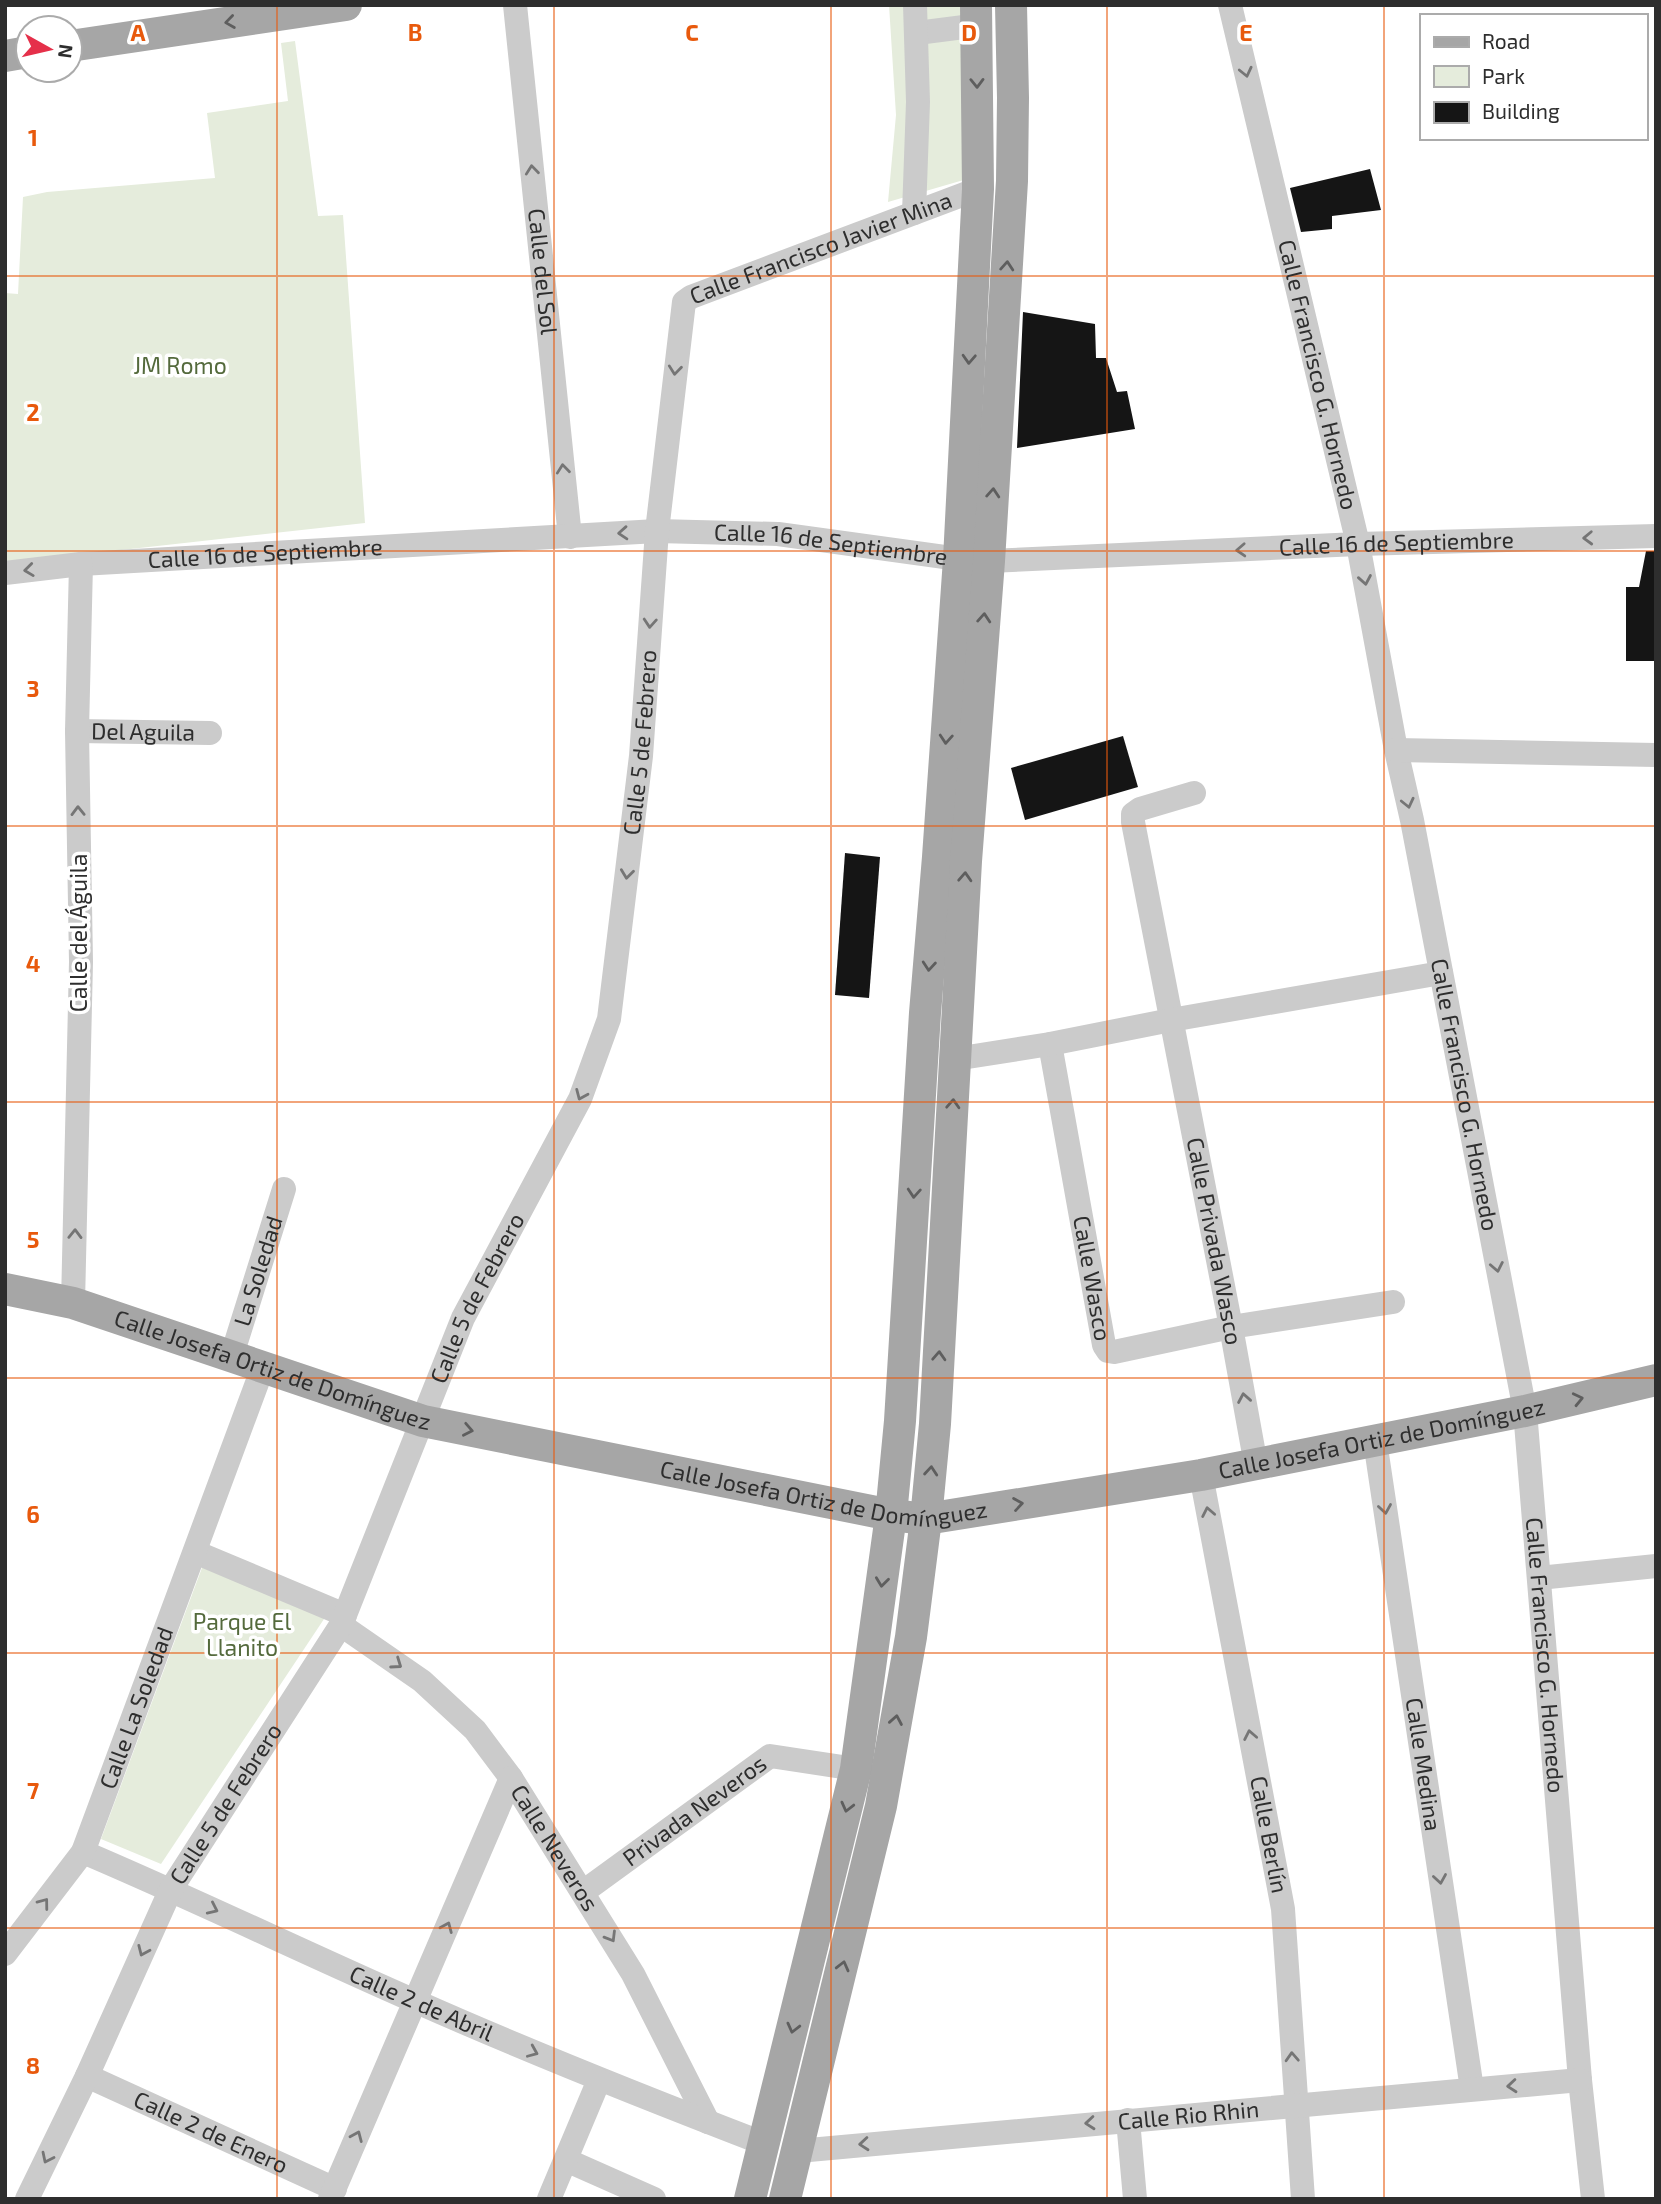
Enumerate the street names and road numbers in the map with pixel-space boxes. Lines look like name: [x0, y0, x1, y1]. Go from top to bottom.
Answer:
street label: Calle Francisco Javier Mina: [685, 185, 956, 309]
street label: Calle del Sol: [523, 207, 564, 336]
street label: Calle Francisco G. Hornedo: [1273, 237, 1364, 512]
street label: Calle 16 de Septiembre: [714, 517, 949, 570]
street label: Calle 16 de Septiembre: [1278, 525, 1514, 561]
street label: Calle 16 de Septiembre: [147, 532, 383, 573]
street label: Calle 5 de Febrero: [617, 649, 662, 836]
street label: Del Aguila: [91, 716, 195, 746]
street label: Calle del Águila: [64, 854, 92, 1012]
street label: Calle Francisco G. Hornedo: [1426, 956, 1505, 1233]
street label: Calle Privada Wasco: [1182, 1135, 1249, 1347]
street label: Calle 5 de Febrero: [424, 1208, 529, 1387]
street label: La Soledad: [227, 1212, 288, 1329]
street label: Calle Wasco: [1068, 1213, 1118, 1343]
street label: Calle Josefa Ortiz de Domínguez: [111, 1303, 433, 1435]
street label: Calle Josefa Ortiz de Domínguez: [1216, 1392, 1547, 1484]
street label: Calle Josefa Ortiz de Domínguez: [658, 1454, 989, 1532]
street label: Calle Francisco G. Hornedo: [1521, 1516, 1571, 1794]
street label: Calle La Soledad: [93, 1623, 178, 1793]
street label: Calle Medina: [1401, 1696, 1448, 1833]
street label: Calle 5 de Febrero: [163, 1718, 287, 1889]
street label: Privada Neveros: [617, 1748, 771, 1872]
street label: Calle Berlín: [1245, 1774, 1295, 1895]
street label: Calle Neveros: [506, 1779, 605, 1916]
street label: Calle 2 de Abril: [346, 1959, 498, 2047]
street label: Calle 2 de Enero: [130, 2084, 293, 2179]
street label: Calle Rio Rhin: [1116, 2094, 1260, 2135]

